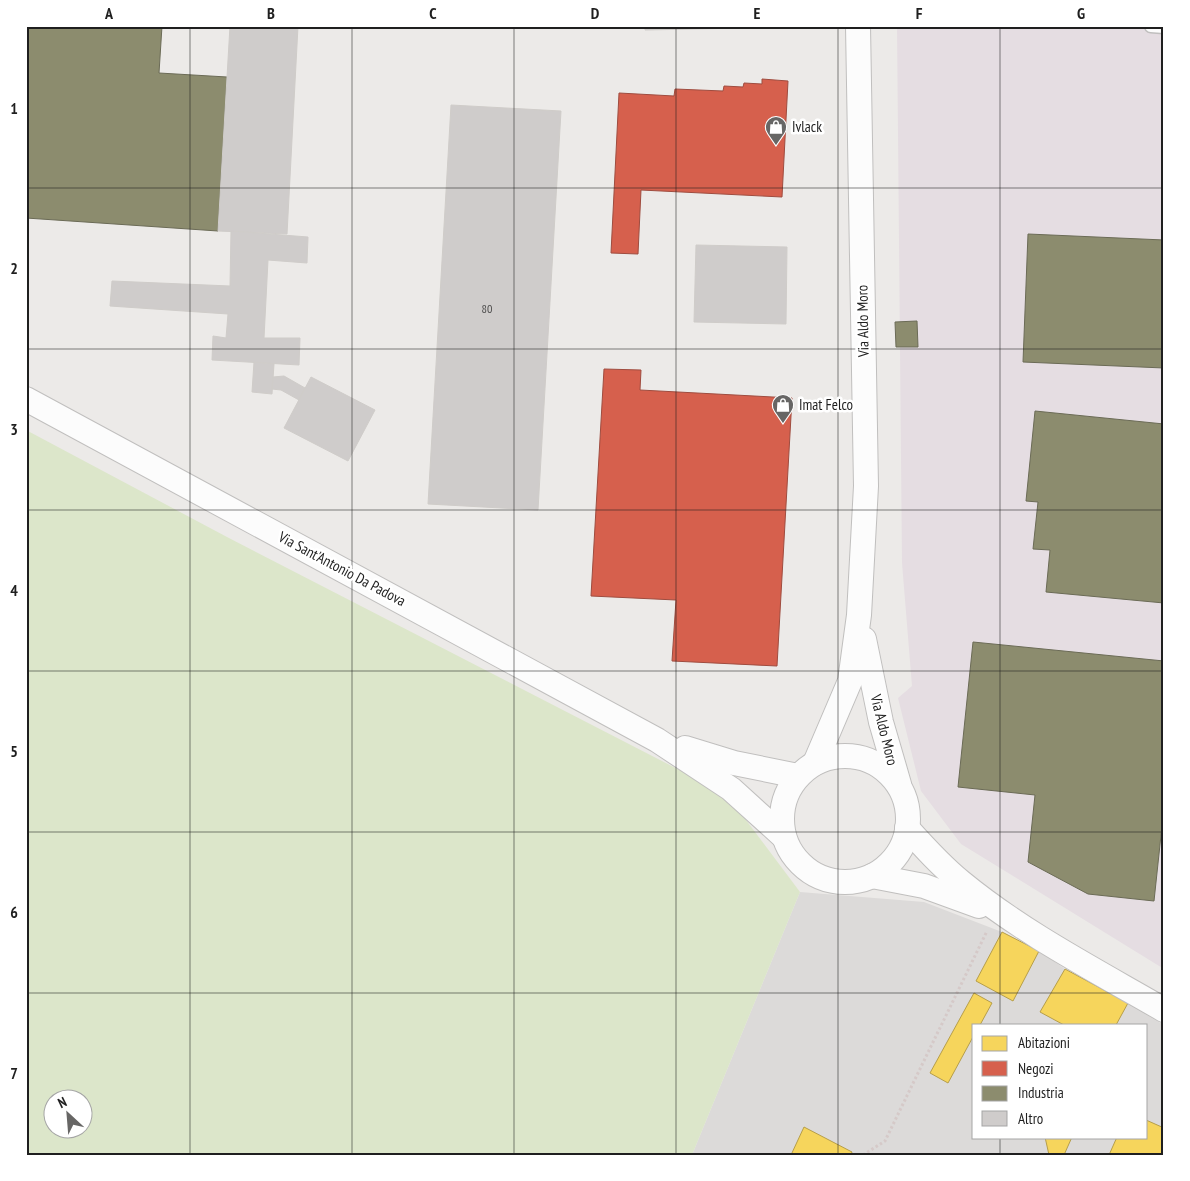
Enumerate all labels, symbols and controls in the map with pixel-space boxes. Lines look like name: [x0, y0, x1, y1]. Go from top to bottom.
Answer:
text: A: [104, 3, 114, 23]
text: B: [267, 3, 275, 23]
text: C: [429, 3, 437, 23]
text: D: [591, 3, 600, 23]
text: E: [754, 3, 761, 23]
text: F: [916, 3, 923, 23]
text: G: [1077, 3, 1085, 23]
text: 1: [10, 98, 18, 118]
shop icon: Ivlack: [764, 115, 788, 146]
place label: Ivlack: [792, 117, 822, 136]
text: 2: [10, 258, 18, 278]
street label: Via Aldo Moro: [852, 285, 873, 358]
house number: 80: [482, 301, 492, 316]
shop icon: Imat Felco: [771, 393, 795, 424]
place label: Imat Felco: [799, 395, 853, 414]
text: 3: [10, 419, 18, 439]
street label: Via Sant'Antonio Da Padova: [274, 526, 409, 610]
text: 4: [10, 580, 18, 600]
street label: Via Aldo Moro: [866, 692, 902, 767]
text: 5: [10, 741, 18, 761]
text: 6: [10, 902, 18, 922]
legend: [972, 1024, 1148, 1138]
text: Abitazioni: [1018, 1033, 1070, 1052]
text: Negozi: [1018, 1059, 1054, 1078]
text: 7: [10, 1063, 18, 1083]
text: Industria: [1018, 1083, 1064, 1102]
north arrow: [42, 1088, 92, 1138]
text: N: [55, 1093, 70, 1112]
text: Altro: [1018, 1109, 1043, 1128]

